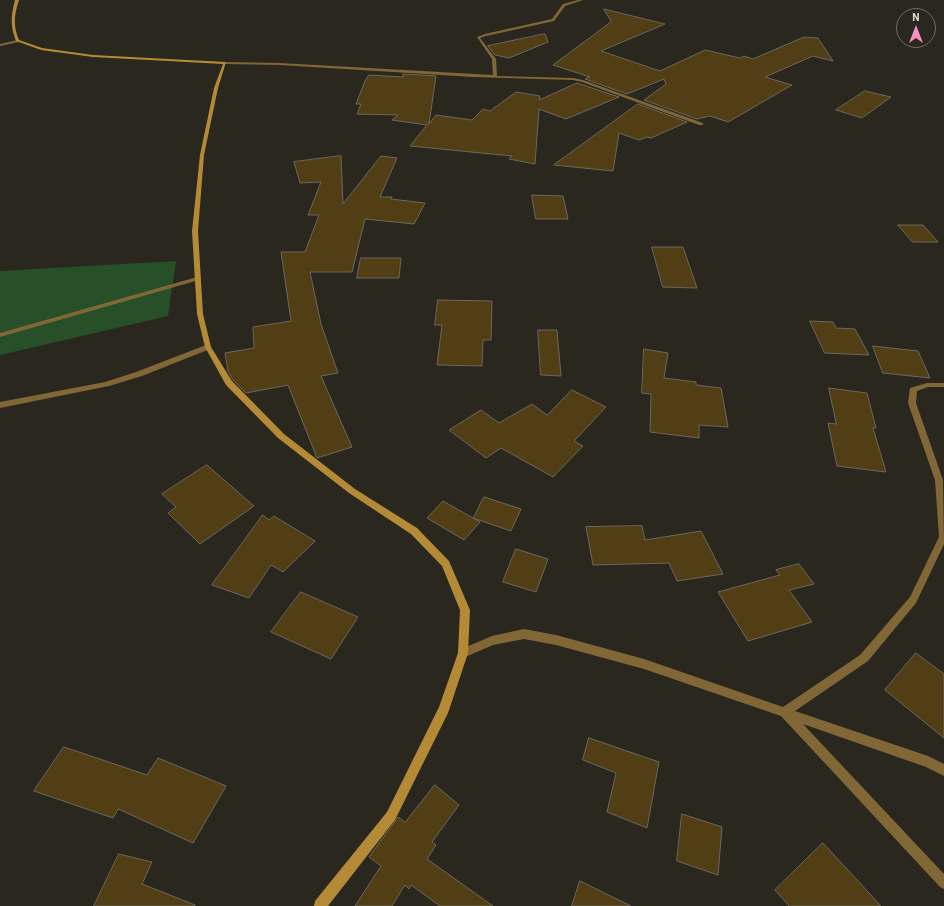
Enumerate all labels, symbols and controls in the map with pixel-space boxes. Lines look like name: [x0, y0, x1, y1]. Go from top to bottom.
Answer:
north arrow: [896, 8, 936, 48]
text: N: [912, 10, 920, 23]

